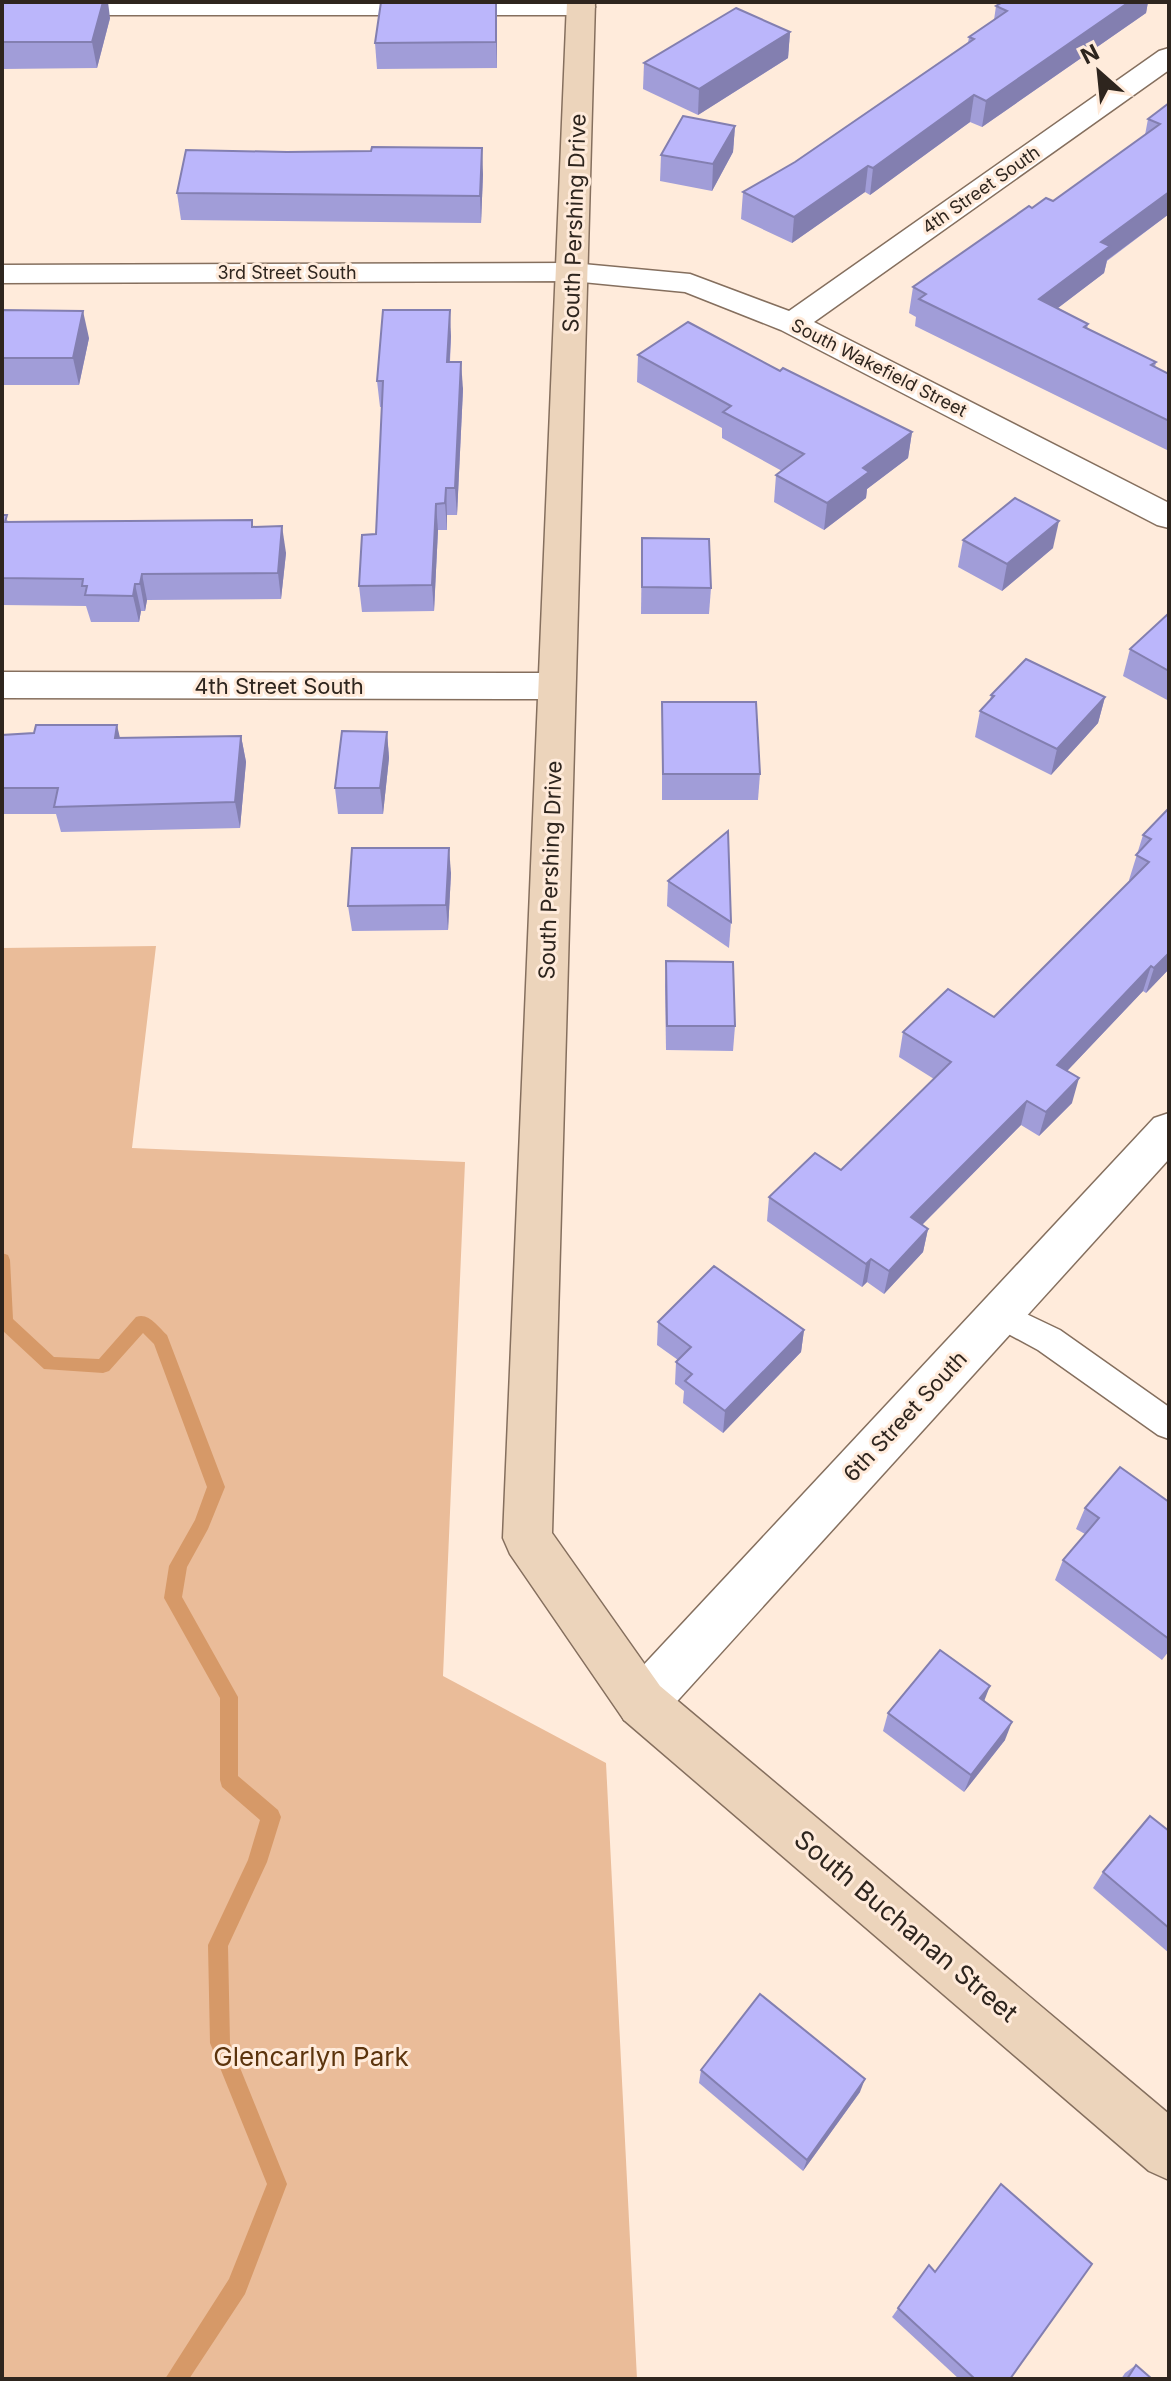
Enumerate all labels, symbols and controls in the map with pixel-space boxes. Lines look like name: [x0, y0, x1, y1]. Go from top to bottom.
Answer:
north arrow: [1059, 32, 1139, 112]
text: N: [1077, 39, 1103, 70]
street label: South Pershing Drive: [557, 113, 591, 333]
street label: 4th Street South: [918, 141, 1044, 238]
street label: 3rd Street South: [217, 262, 357, 283]
street label: South Wakefield Street: [788, 314, 971, 421]
street label: 4th Street South: [194, 673, 364, 699]
street label: South Pershing Drive: [533, 760, 567, 980]
street label: 6th Street South: [838, 1345, 972, 1487]
street label: South Buchanan Street: [788, 1823, 1024, 2028]
park label: Glencarlyn Park: [213, 2041, 409, 2072]

